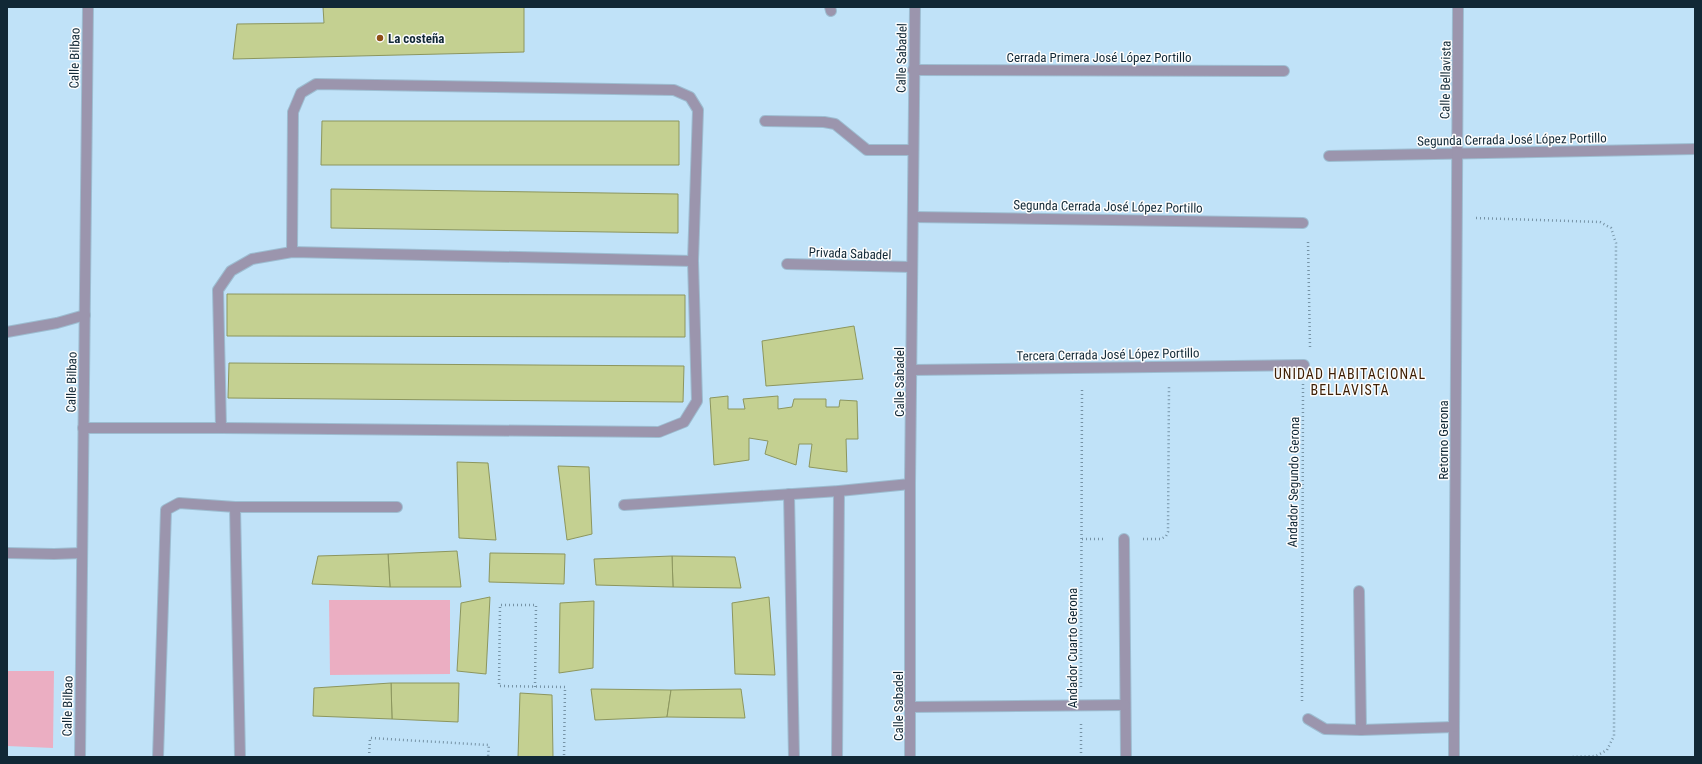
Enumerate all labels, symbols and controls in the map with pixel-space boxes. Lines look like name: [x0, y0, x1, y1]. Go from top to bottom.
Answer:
street label: Calle Sabadel: [893, 23, 910, 93]
street label: Calle Bilbao: [66, 27, 83, 89]
place label: La costeña: [388, 31, 444, 46]
marker: La costeña: [375, 33, 385, 43]
street label: Calle Bellavista: [1437, 41, 1454, 119]
street label: Cerrada Primera José López Portillo: [1007, 50, 1191, 65]
street label: Segunda Cerrada José López Portillo: [1417, 130, 1607, 149]
street label: Segunda Cerrada José López Portillo: [1013, 197, 1203, 216]
street label: Privada Sabadel: [808, 245, 892, 262]
street label: Tercera Cerrada José López Portillo: [1016, 345, 1200, 364]
street label: Calle Sabadel: [892, 347, 907, 417]
street label: Calle Bilbao: [63, 351, 80, 413]
district label: UNIDAD HABITACIONAL BELLAVISTA: [1274, 366, 1426, 398]
street label: Retorno Gerona: [1436, 400, 1451, 480]
street label: Andador Segundo Gerona: [1285, 416, 1302, 548]
street label: Andador Cuarto Gerona: [1065, 588, 1080, 708]
street label: Calle Sabadel: [891, 671, 906, 741]
street label: Calle Bilbao: [59, 675, 76, 737]

